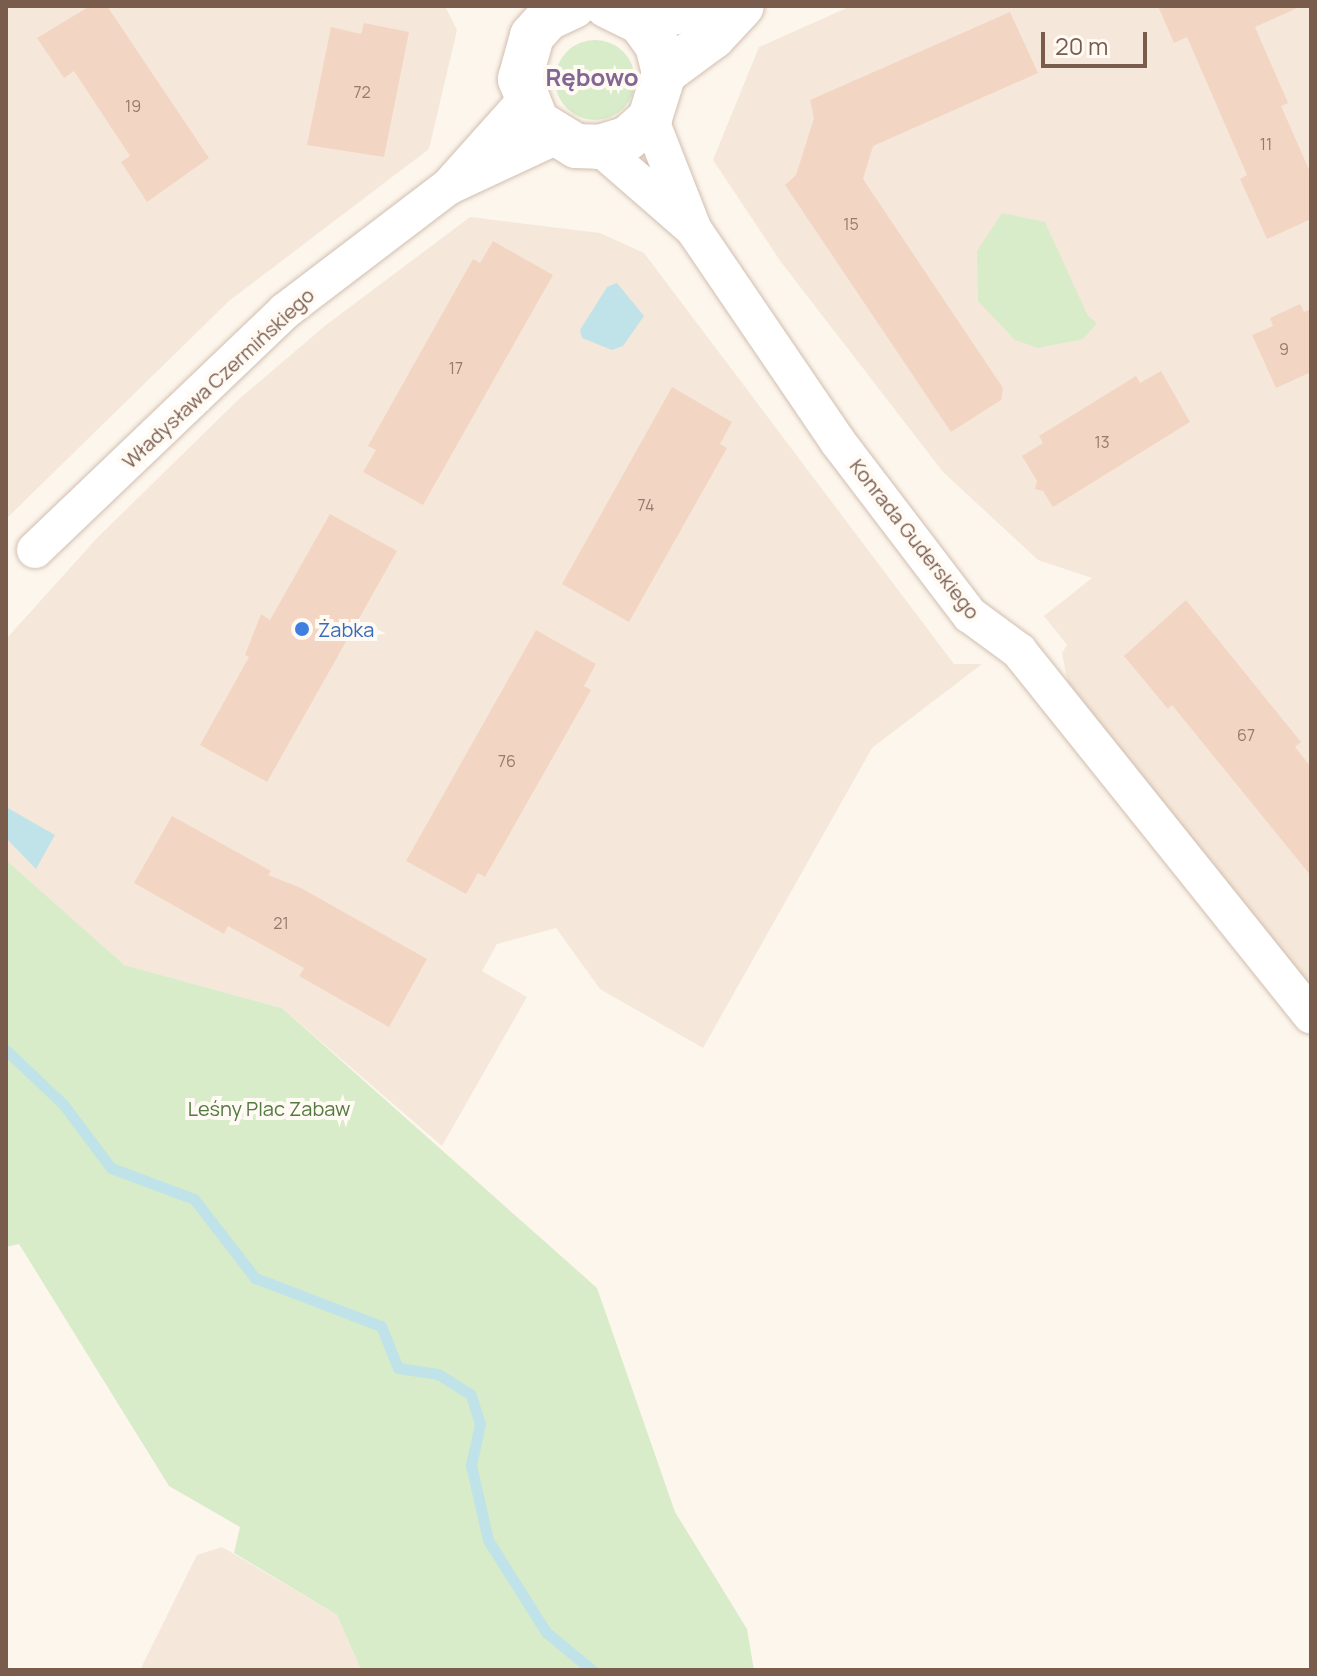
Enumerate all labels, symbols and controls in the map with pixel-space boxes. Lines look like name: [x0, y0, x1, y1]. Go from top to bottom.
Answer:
scale bar: [1045, 16, 1151, 66]
text: 20 m: [1055, 29, 1108, 62]
district label: Rębowo: [545, 63, 639, 91]
house number: 72: [353, 82, 371, 102]
house number: 19: [125, 96, 141, 116]
house number: 11: [1260, 134, 1272, 154]
house number: 15: [843, 214, 859, 234]
street label: Władysława Czermińskiego: [117, 283, 319, 473]
house number: 9: [1279, 339, 1289, 359]
house number: 17: [449, 358, 463, 378]
house number: 13: [1094, 432, 1110, 452]
street label: Konrada Guderskiego: [845, 454, 985, 624]
house number: 74: [638, 495, 654, 515]
place label: Żabka: [318, 617, 374, 641]
marker: Żabka: [293, 620, 311, 638]
house number: 67: [1237, 725, 1255, 745]
house number: 76: [498, 751, 516, 771]
house number: 21: [273, 913, 289, 933]
park label: Leśny Plac Zabaw: [188, 1096, 350, 1120]

